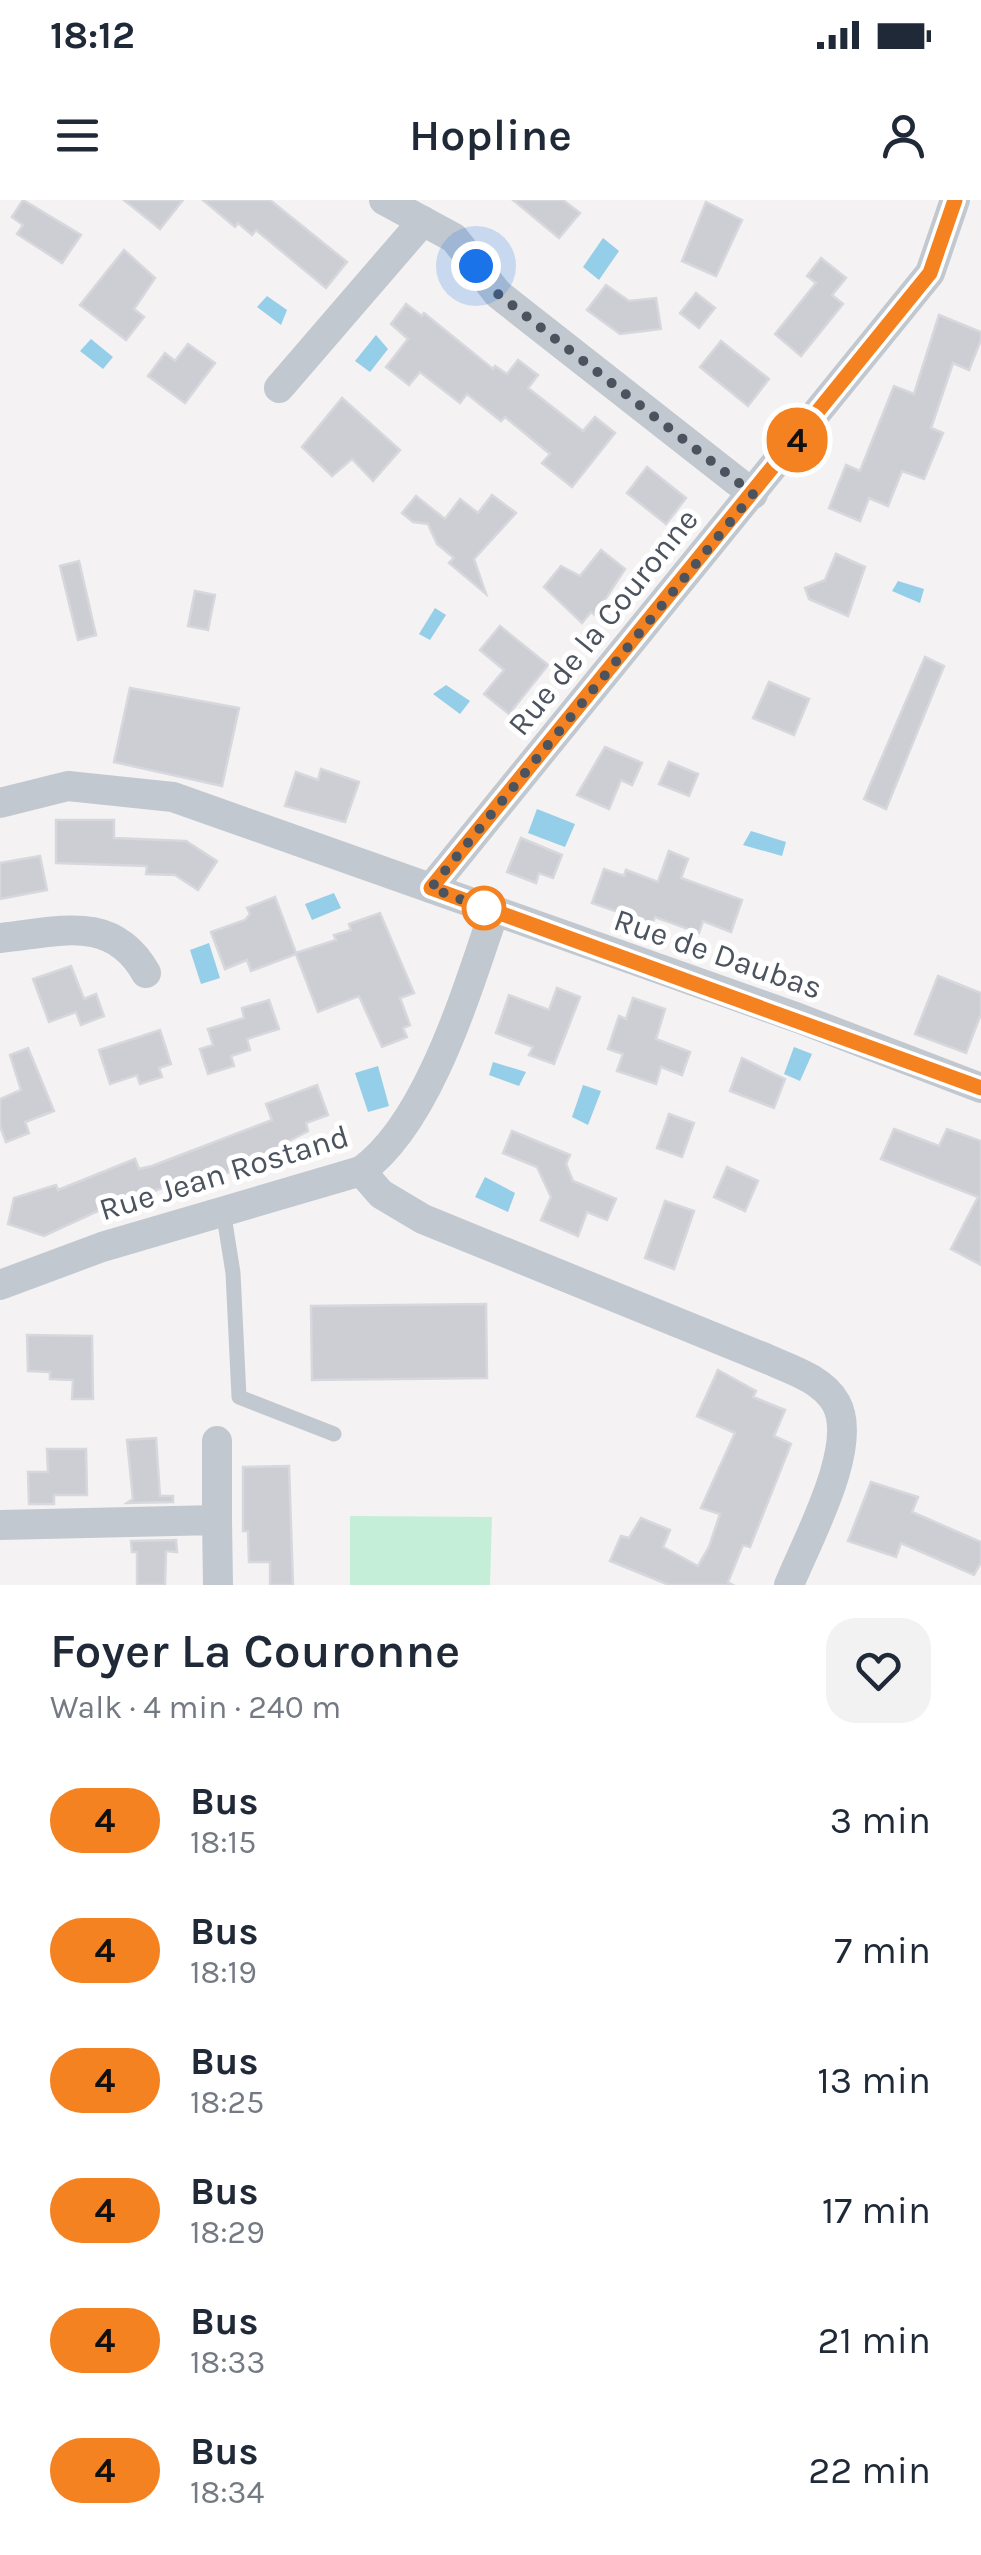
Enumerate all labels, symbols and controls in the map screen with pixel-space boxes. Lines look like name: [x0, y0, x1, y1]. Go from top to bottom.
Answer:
text: 18:12: [50, 13, 135, 58]
icon: menu: [50, 108, 105, 163]
icon: person: [876, 108, 931, 163]
text: Hopline: [409, 109, 572, 161]
your location: [451, 241, 501, 291]
line badge: 4: [764, 408, 830, 472]
text: 4: [787, 420, 807, 461]
street label: Rue de la Couronne: [500, 501, 706, 743]
unlabelled marker: [463, 887, 505, 929]
street label: Rue de Daubas: [609, 901, 827, 1007]
street label: Rue Jean Rostand: [95, 1117, 353, 1229]
button: heart: [826, 1618, 931, 1723]
text: Foyer La Couronne: [50, 1623, 460, 1679]
text: Walk · 4 min · 240 m: [50, 1689, 341, 1726]
text: Bus: [190, 1779, 259, 1824]
text: 3 min: [830, 1798, 931, 1843]
text: 4: [95, 1800, 115, 1841]
text: 18:15: [190, 1824, 256, 1861]
text: Bus: [190, 1909, 259, 1954]
text: 7 min: [834, 1928, 931, 1973]
text: 4: [95, 1930, 115, 1971]
text: 18:19: [190, 1954, 257, 1991]
text: Bus: [190, 2039, 259, 2084]
text: 13 min: [817, 2058, 931, 2103]
text: 4: [95, 2060, 115, 2101]
text: 18:25: [190, 2084, 264, 2121]
text: Bus: [190, 2169, 259, 2214]
text: 17 min: [822, 2188, 931, 2233]
text: 4: [95, 2190, 115, 2231]
text: 18:29: [190, 2214, 265, 2251]
text: Bus: [190, 2299, 259, 2344]
text: 21 min: [818, 2318, 931, 2363]
text: 4: [95, 2320, 115, 2361]
text: 18:33: [190, 2344, 265, 2381]
text: Bus: [190, 2429, 259, 2474]
text: 22 min: [808, 2448, 931, 2493]
text: 4: [95, 2450, 115, 2491]
text: 18:34: [190, 2474, 264, 2511]

